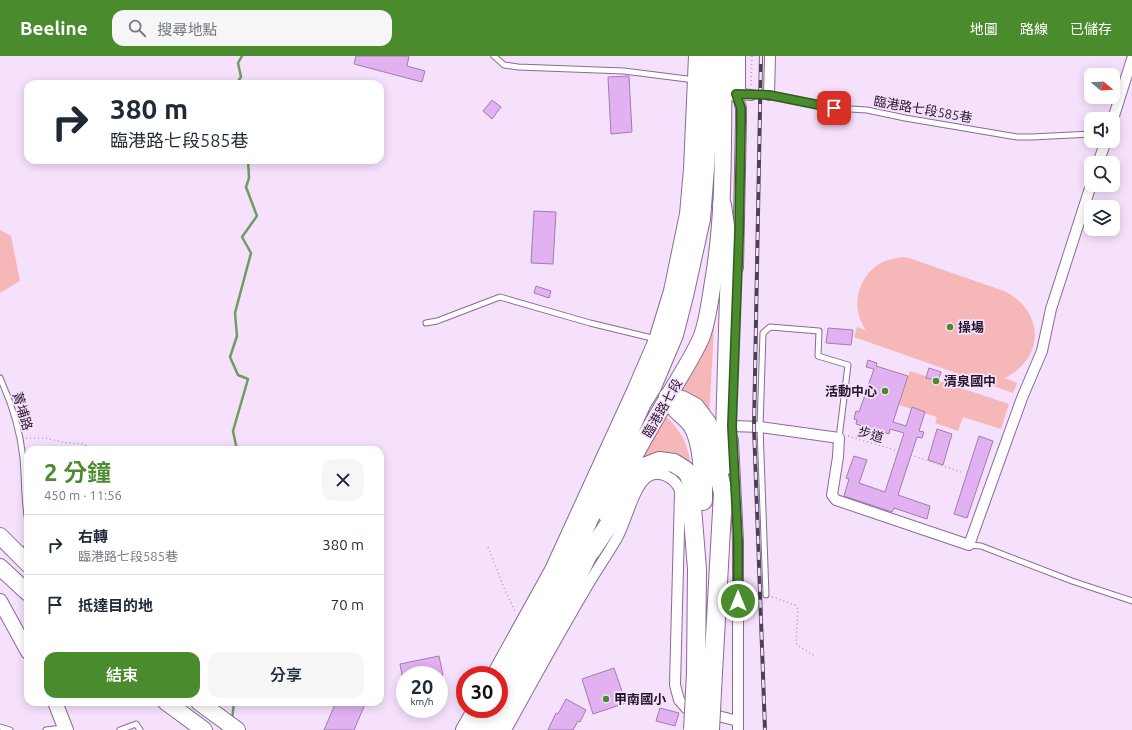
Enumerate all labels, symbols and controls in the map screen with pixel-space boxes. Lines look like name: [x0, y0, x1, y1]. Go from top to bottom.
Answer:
search box: [112, 10, 392, 46]
text: Beeline: [20, 17, 88, 39]
icon: search: [126, 17, 148, 39]
text: 搜尋地點: [158, 21, 218, 38]
text: 地圖: [970, 21, 998, 37]
text: 路線: [1020, 21, 1048, 37]
text: 已儲存: [1070, 21, 1112, 37]
north arrow: [1084, 68, 1120, 104]
map controls: [1084, 68, 1120, 236]
pin: [817, 91, 851, 125]
text: 380 m: [110, 93, 188, 124]
street label: 臨港路七段585巷: [873, 93, 973, 125]
icon: right: [44, 96, 96, 148]
icon: arrive: [823, 97, 845, 119]
button: sound: [1084, 112, 1120, 148]
text: 臨港路七段585巷: [110, 130, 248, 150]
button: search: [1084, 156, 1120, 192]
button: layers: [1084, 200, 1120, 236]
place label: 操場: [958, 320, 984, 334]
marker: 操場: [945, 322, 955, 332]
place label: 清泉國中: [944, 374, 996, 388]
street label: 臨港路七段: [640, 376, 684, 440]
marker: 清泉國中: [931, 376, 941, 386]
place label: 活動中心: [825, 384, 877, 398]
marker: 活動中心: [880, 386, 890, 396]
street label: 菁埔路: [11, 390, 35, 432]
street label: 步道: [857, 424, 885, 444]
text: 2 分鐘: [44, 459, 111, 486]
button: close: [322, 459, 364, 501]
text: 450 m · 11:56: [44, 488, 122, 502]
text: 右轉: [78, 528, 108, 545]
icon: right: [44, 534, 66, 556]
text: 380 m: [322, 536, 364, 553]
text: 臨港路七段585巷: [78, 549, 178, 563]
position arrow: [717, 580, 759, 622]
icon: arrive: [44, 594, 66, 616]
text: 70 m: [331, 596, 364, 613]
text: 抵達目的地: [78, 597, 153, 614]
button: 結束: [44, 652, 200, 698]
button: 分享: [208, 652, 364, 698]
speed limit sign: 30: [456, 666, 508, 718]
text: 20: [411, 675, 433, 698]
place label: 甲南國小: [614, 692, 667, 706]
marker: 甲南國小: [601, 694, 611, 704]
text: km/h: [410, 696, 434, 707]

